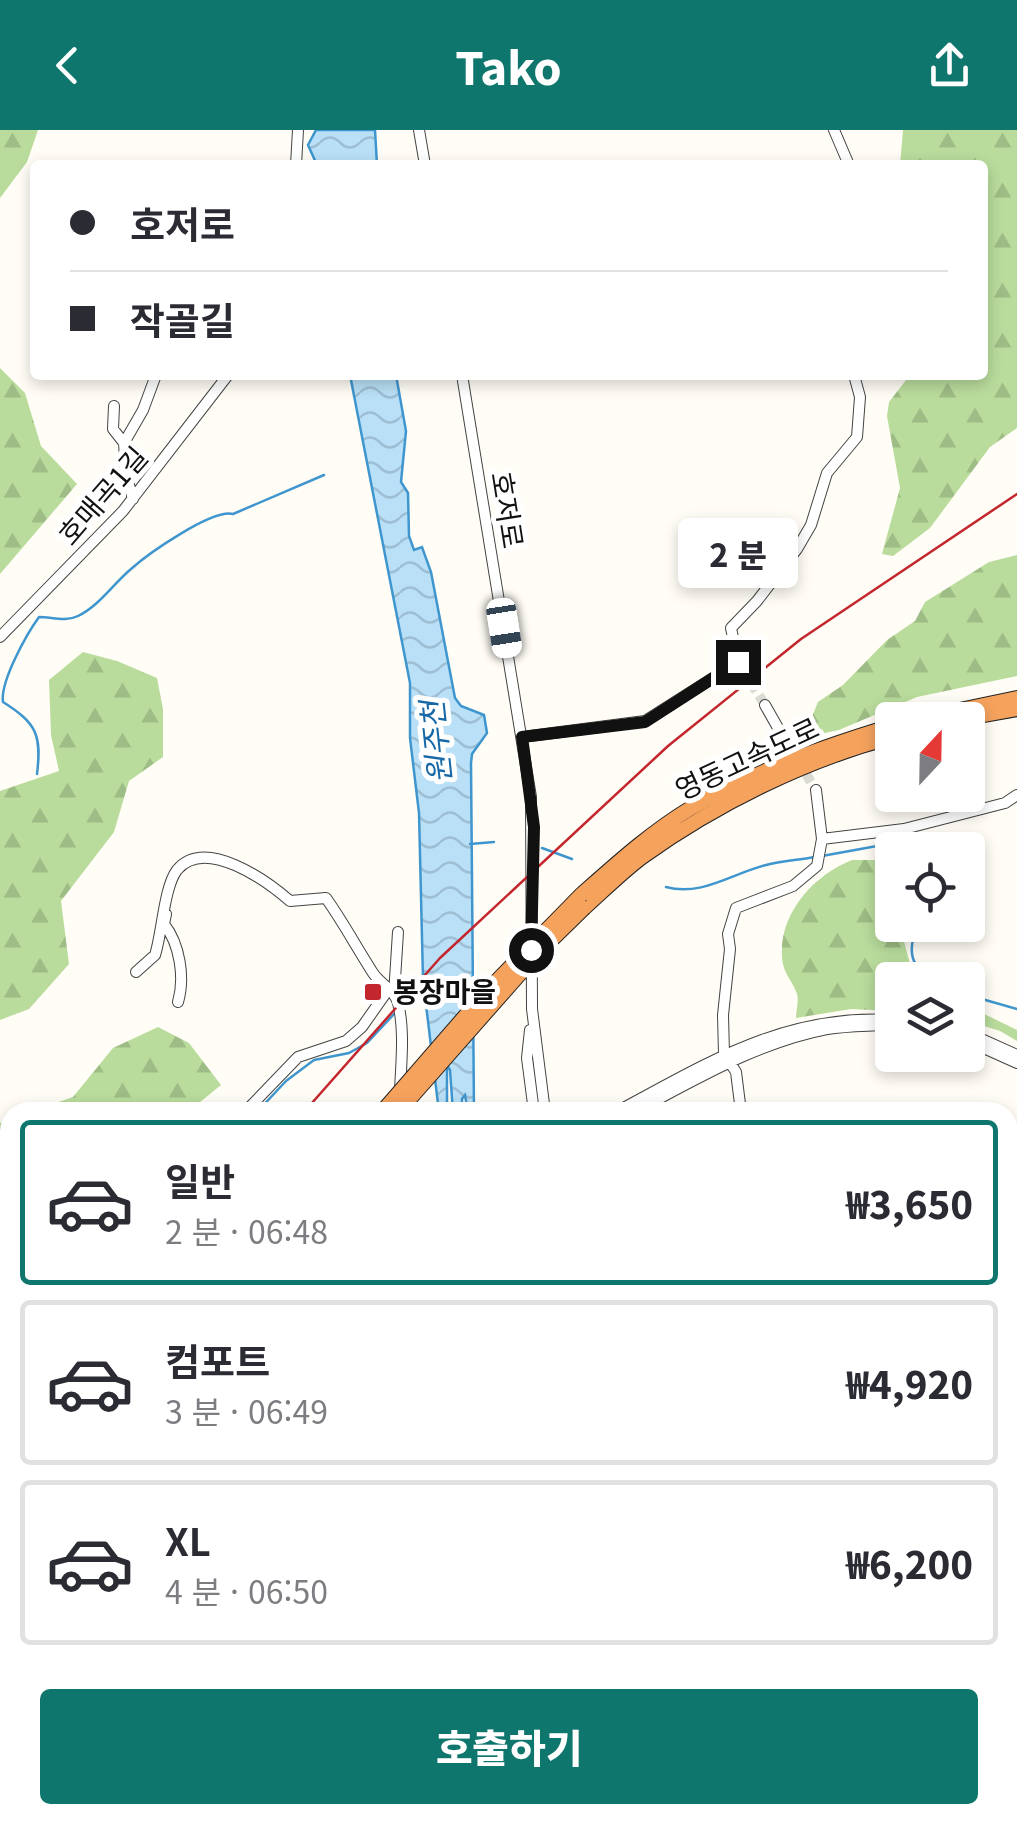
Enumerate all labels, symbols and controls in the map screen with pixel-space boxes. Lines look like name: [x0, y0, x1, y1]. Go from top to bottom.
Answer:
text: Tako: [455, 33, 562, 98]
icon: back: [40, 38, 95, 93]
icon: share: [922, 38, 977, 93]
text: 호저로: [130, 195, 235, 250]
text: 작골길: [130, 291, 235, 346]
street label: 호매곡1길: [47, 437, 155, 553]
street label: 호저로: [483, 468, 535, 551]
callout: 2 분: [678, 517, 798, 587]
text: 2 분: [709, 530, 767, 576]
car: [484, 596, 524, 660]
route end: [716, 640, 761, 685]
water label: 원주천: [407, 695, 460, 786]
north arrow: [875, 702, 985, 812]
map controls: [875, 702, 985, 1072]
street label: 영동고속도로: [668, 706, 825, 808]
button: locate: [875, 832, 985, 942]
route start: [509, 928, 554, 973]
button: layers: [875, 962, 985, 1072]
place label: 봉장마을: [393, 970, 496, 1010]
marker: 봉장마을: [362, 981, 384, 1003]
text: 일반: [165, 1152, 235, 1207]
icon: car: [45, 1158, 135, 1248]
text: ₩3,650: [846, 1175, 973, 1230]
text: 2 분 · 06:48: [165, 1207, 328, 1253]
text: 컴포트: [165, 1332, 270, 1387]
icon: car: [45, 1338, 135, 1428]
text: ₩4,920: [846, 1355, 973, 1410]
text: 3 분 · 06:49: [165, 1387, 328, 1433]
text: XL: [165, 1512, 211, 1567]
icon: car: [45, 1518, 135, 1608]
text: ₩6,200: [846, 1535, 973, 1590]
text: 4 분 · 06:50: [165, 1567, 328, 1613]
button: 호출하기: [40, 1689, 978, 1804]

